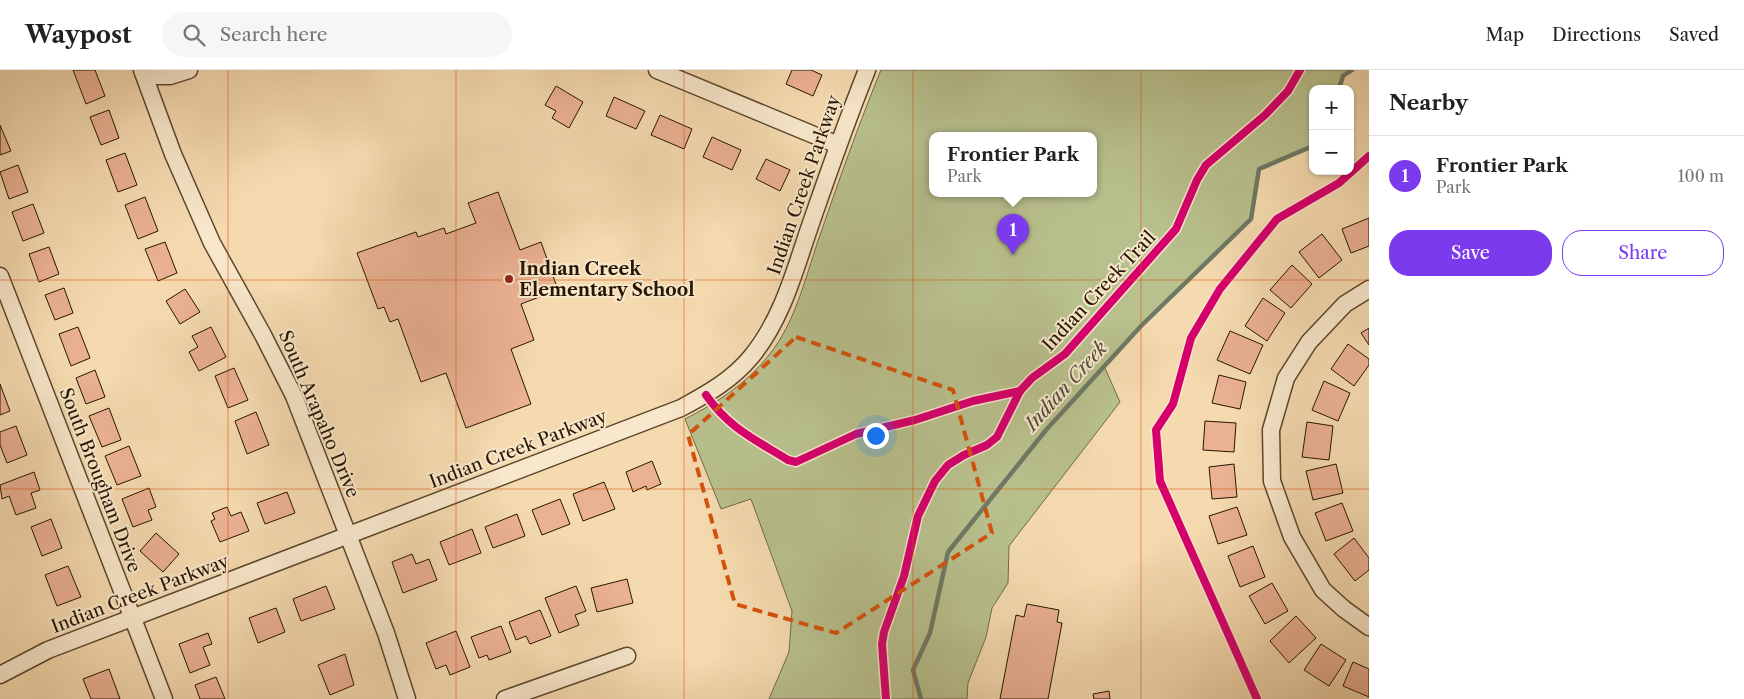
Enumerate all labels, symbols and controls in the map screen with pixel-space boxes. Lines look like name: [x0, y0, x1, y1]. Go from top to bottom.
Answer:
search box: [162, 12, 512, 57]
text: Waypost: [25, 20, 132, 49]
icon: search: [180, 21, 208, 49]
text: Search here: [220, 23, 327, 46]
text: Map: [1485, 24, 1524, 46]
text: Directions: [1552, 24, 1641, 46]
text: Saved: [1669, 24, 1719, 46]
map controls: [1309, 85, 1354, 175]
button: +: [1309, 85, 1354, 130]
text: Nearby: [1389, 90, 1468, 115]
street label: Indian Creek Parkway: [763, 91, 845, 278]
button: −: [1309, 130, 1354, 175]
popup: [929, 132, 1097, 197]
text: Frontier Park: [947, 143, 1079, 166]
text: Frontier Park: [1436, 154, 1568, 177]
text: Park: [947, 166, 982, 186]
text: 1: [1401, 166, 1409, 186]
text: 100 m: [1678, 166, 1724, 186]
text: Park: [1436, 177, 1471, 197]
pin: 1: [997, 214, 1029, 255]
street label: Indian Creek Trail: [1038, 226, 1160, 356]
button: Save: [1389, 230, 1552, 276]
button: Share: [1562, 230, 1724, 276]
place label: Indian Creek Elementary School: [519, 258, 695, 301]
marker: Indian Creek Elementary School: [503, 273, 515, 285]
street label: South Arapaho Drive: [274, 327, 364, 501]
water label: Indian Creek: [1019, 337, 1112, 437]
street label: South Brougham Drive: [55, 385, 145, 575]
street label: Indian Creek Parkway: [426, 405, 611, 493]
your location: [863, 423, 889, 449]
street label: Indian Creek Parkway: [48, 550, 233, 638]

